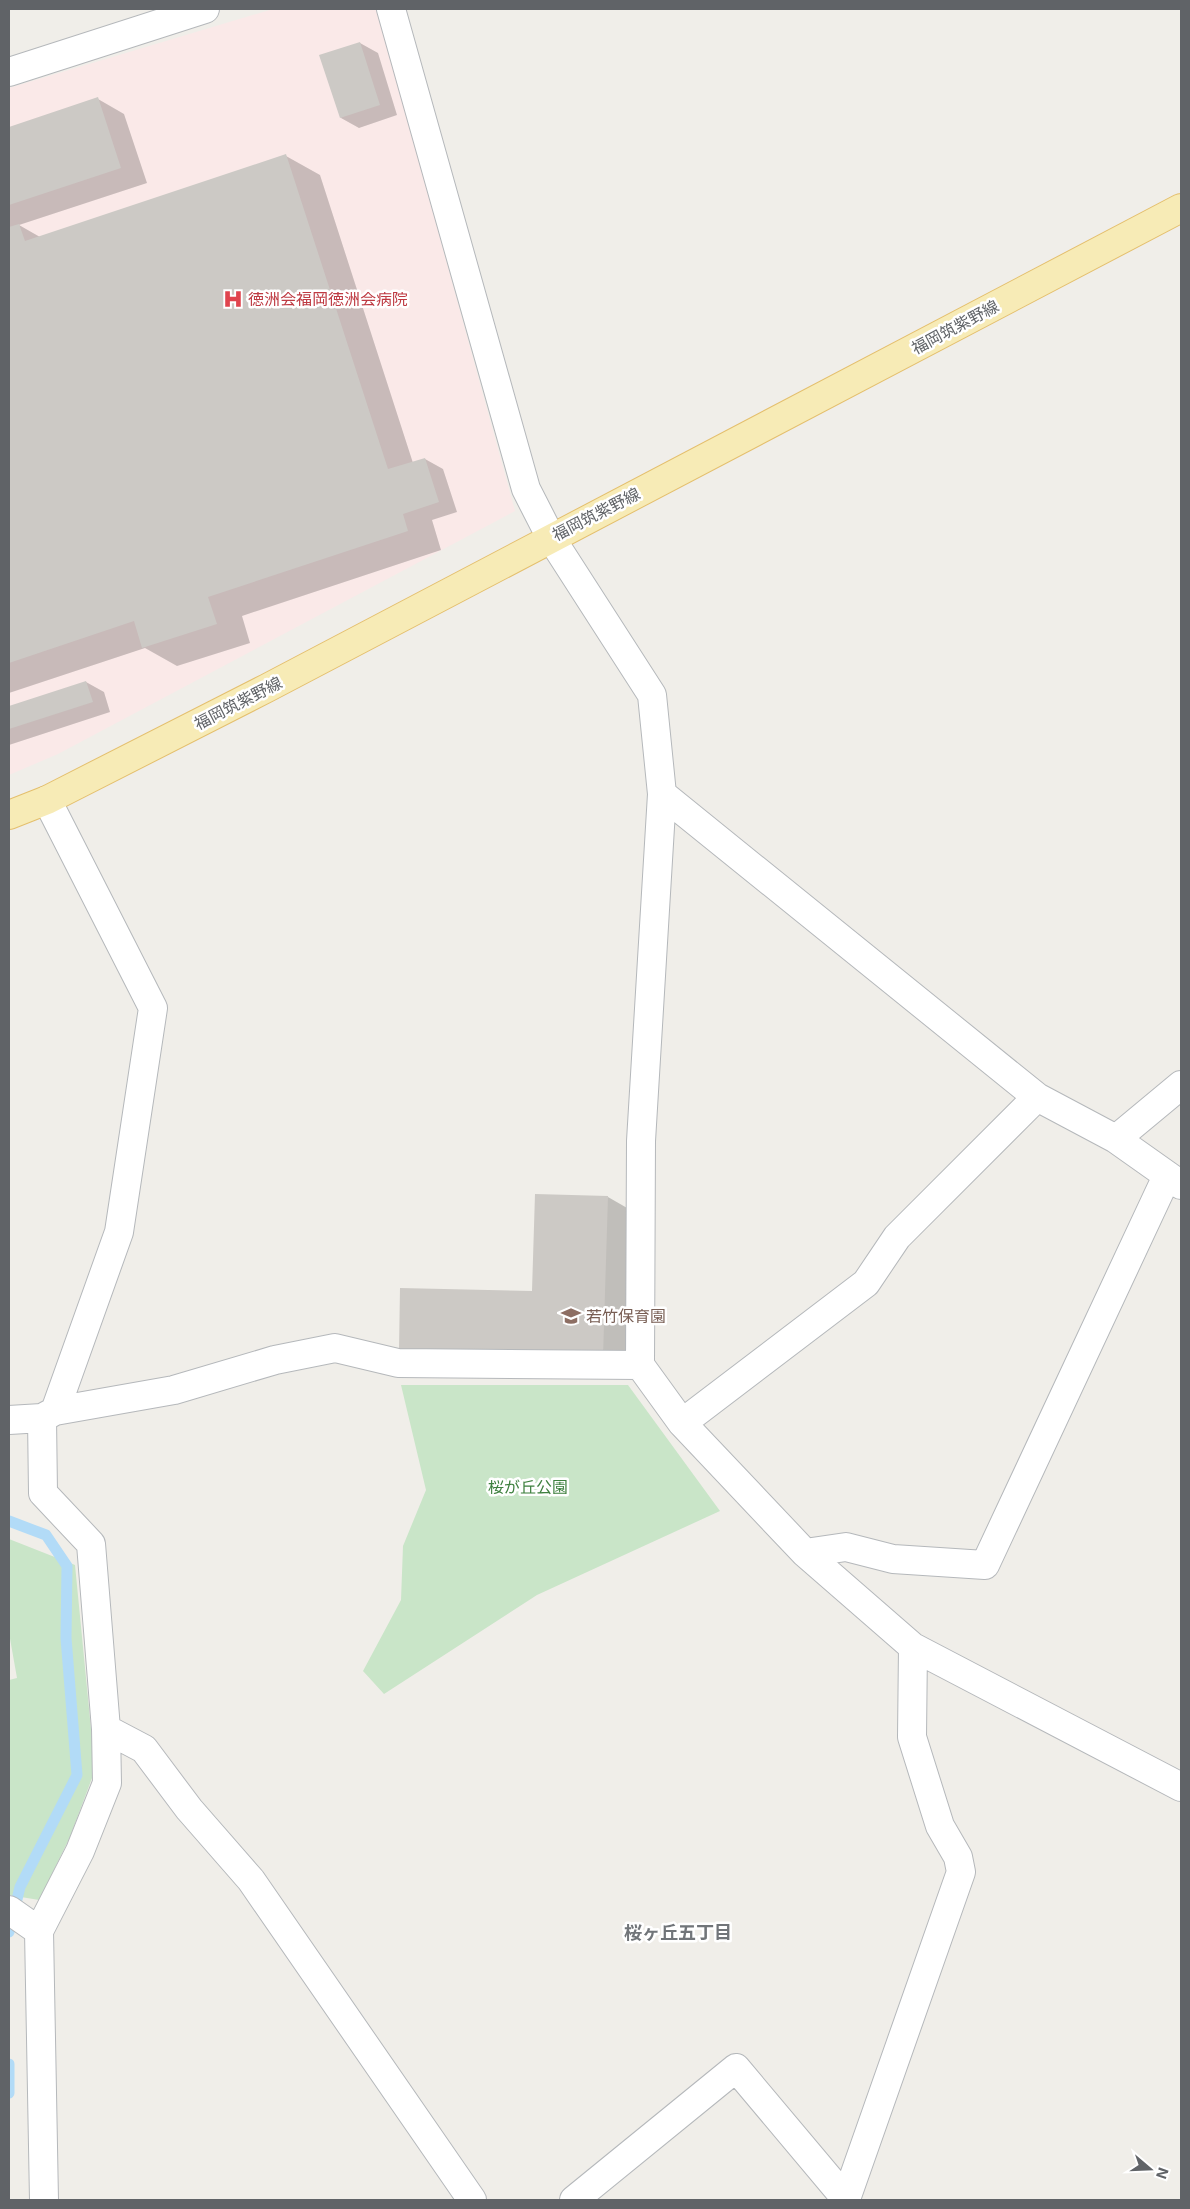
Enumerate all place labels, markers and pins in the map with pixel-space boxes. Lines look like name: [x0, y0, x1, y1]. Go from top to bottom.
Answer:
hospital icon: 徳洲会福岡徳洲会病院: [222, 288, 244, 310]
place label: 徳洲会福岡徳洲会病院: [248, 289, 408, 309]
school or university icon: 若竹保育園: [560, 1305, 582, 1327]
place label: 若竹保育園: [586, 1306, 666, 1326]

